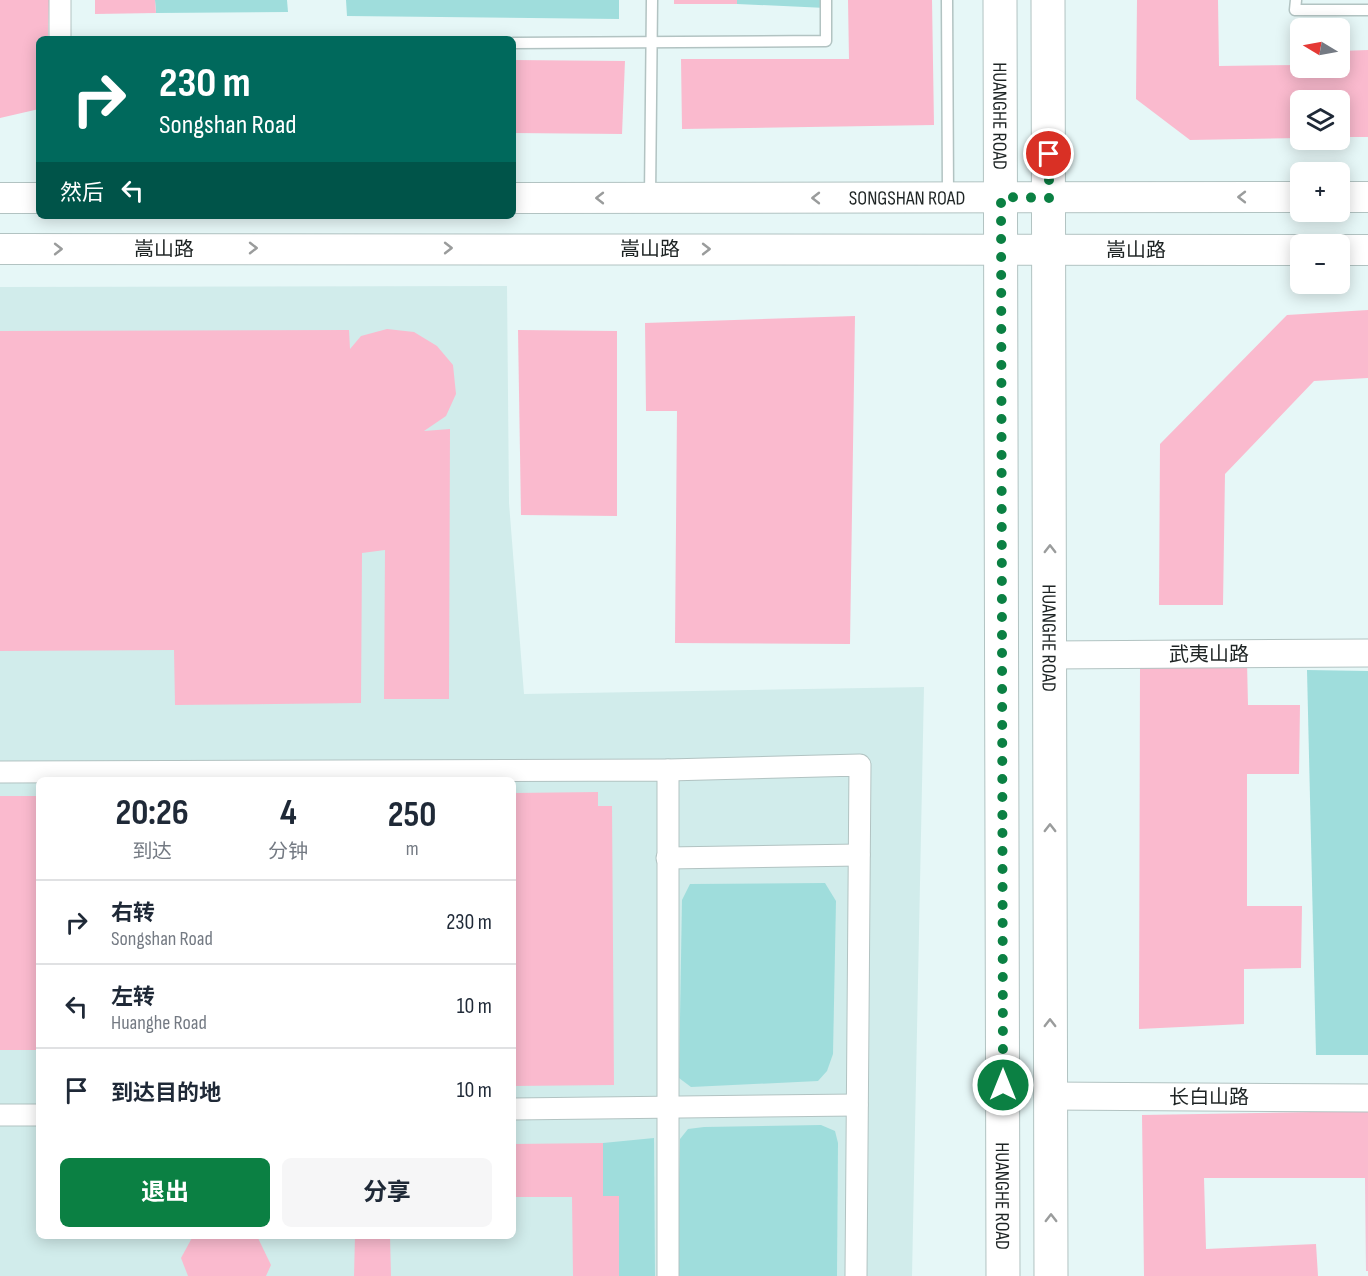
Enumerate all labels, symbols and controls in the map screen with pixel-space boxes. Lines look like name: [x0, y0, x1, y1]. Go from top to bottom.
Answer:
north arrow: [1290, 18, 1350, 78]
map controls: [1290, 18, 1350, 294]
text: 230 m: [159, 58, 251, 109]
icon: right: [60, 60, 138, 138]
street label: HUANGHE ROAD: [987, 62, 1011, 170]
button: layers: [1290, 90, 1350, 150]
text: Songshan Road: [159, 109, 297, 141]
pin: [1023, 128, 1074, 179]
icon: arrive: [1032, 137, 1065, 170]
button: +: [1290, 162, 1350, 222]
icon: left: [116, 174, 149, 207]
text: 然后: [60, 180, 104, 207]
street label: SONGSHAN ROAD: [849, 186, 965, 211]
one-way arrow: [1238, 191, 1247, 203]
one-way arrow: [596, 192, 605, 204]
one-way arrow: [812, 192, 821, 204]
button: −: [1290, 234, 1350, 294]
street label: 嵩山路: [134, 238, 194, 262]
street label: 嵩山路: [620, 238, 680, 262]
street label: 嵩山路: [1106, 239, 1166, 263]
one-way arrow: [249, 242, 258, 255]
one-way arrow: [444, 242, 453, 254]
one-way arrow: [54, 243, 63, 255]
one-way arrow: [702, 243, 711, 255]
one-way arrow: [1044, 544, 1056, 553]
street label: HUANGHE ROAD: [1036, 584, 1061, 692]
street label: 武夷山路: [1169, 643, 1249, 667]
text: 20:26: [116, 792, 189, 835]
text: 4: [280, 792, 297, 835]
text: 250: [388, 794, 436, 837]
one-way arrow: [1044, 823, 1056, 832]
text: m: [406, 837, 419, 861]
text: 到达: [132, 840, 172, 864]
text: 分钟: [268, 840, 308, 864]
text: 右转: [111, 900, 155, 927]
icon: right: [60, 906, 93, 939]
text: 230 m: [446, 909, 492, 936]
text: Songshan Road: [111, 927, 213, 951]
text: 左转: [111, 984, 155, 1011]
icon: left: [60, 990, 93, 1023]
text: 10 m: [457, 993, 492, 1020]
text: Huanghe Road: [111, 1011, 207, 1035]
one-way arrow: [1044, 1018, 1056, 1027]
position arrow: [971, 1053, 1035, 1117]
icon: arrive: [60, 1074, 93, 1107]
text: 10 m: [457, 1077, 492, 1104]
text: 到达目的地: [111, 1080, 221, 1107]
street label: 长白山路: [1169, 1086, 1249, 1110]
street label: HUANGHE ROAD: [990, 1142, 1014, 1250]
button: 退出: [60, 1158, 270, 1227]
button: 分享: [282, 1158, 492, 1227]
one-way arrow: [1045, 1213, 1057, 1222]

